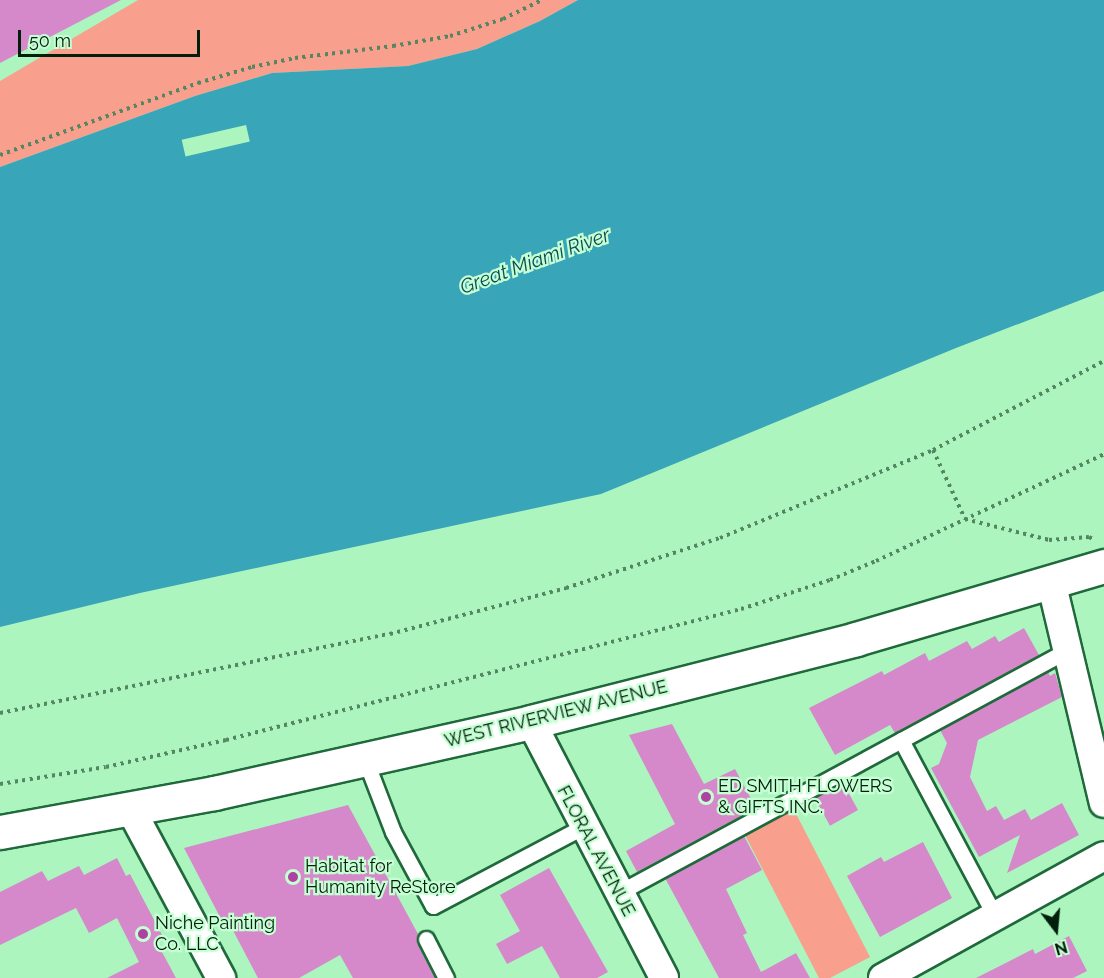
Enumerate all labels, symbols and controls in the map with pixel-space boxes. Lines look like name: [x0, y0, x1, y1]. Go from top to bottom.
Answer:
scale bar: [21, 18, 202, 56]
text: 50 m: [29, 30, 71, 51]
water label: Great Miami River: [457, 223, 613, 299]
street label: WEST RIVERVIEW AVENUE: [441, 676, 671, 752]
place label: ED SMITH FLOWERS & GIFTS INC.: [718, 776, 893, 818]
street label: FLORAL AVENUE: [552, 782, 640, 920]
marker: ED SMITH FLOWERS & GIFTS INC.: [699, 790, 713, 804]
place label: Habitat for Humanity ReStore: [305, 856, 456, 898]
marker: Habitat for Humanity ReStore: [286, 870, 300, 884]
north arrow: [1026, 900, 1086, 960]
place label: Niche Painting Co. LLC: [155, 913, 275, 956]
marker: Niche Painting Co. LLC: [136, 927, 150, 941]
text: N: [1053, 937, 1070, 959]

